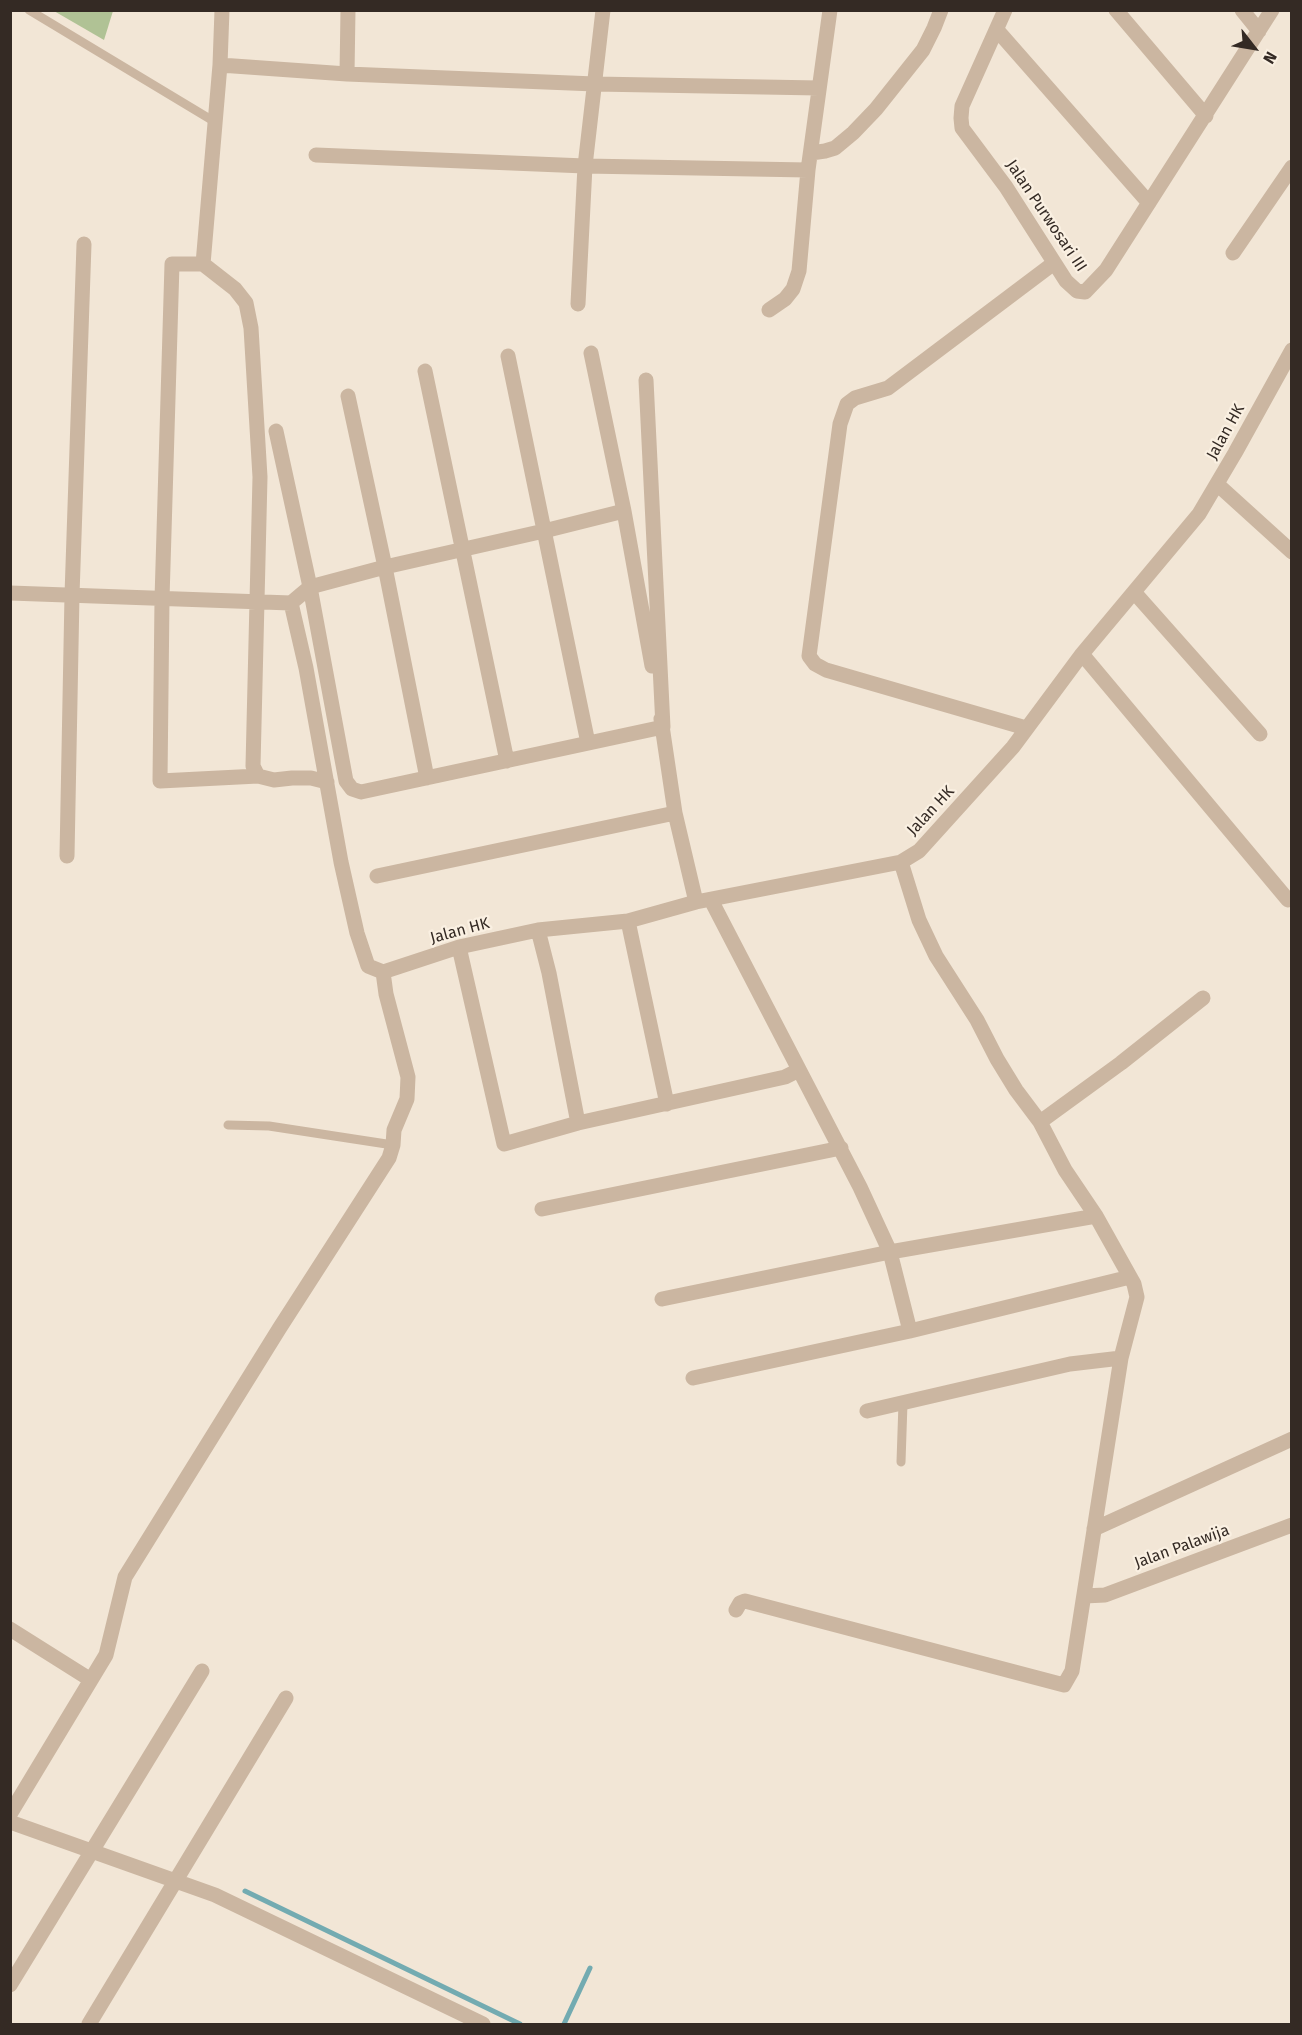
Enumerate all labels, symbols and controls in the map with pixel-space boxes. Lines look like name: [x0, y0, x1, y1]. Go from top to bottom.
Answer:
north arrow: [1224, 18, 1284, 78]
text: N: [1259, 48, 1281, 67]
street label: Jalan Purwosari III: [1002, 156, 1090, 276]
street label: Jalan HK: [1203, 401, 1249, 463]
street label: Jalan HK: [903, 782, 959, 840]
street label: Jalan HK: [428, 914, 492, 948]
street label: Jalan Palawija: [1132, 1521, 1232, 1573]

